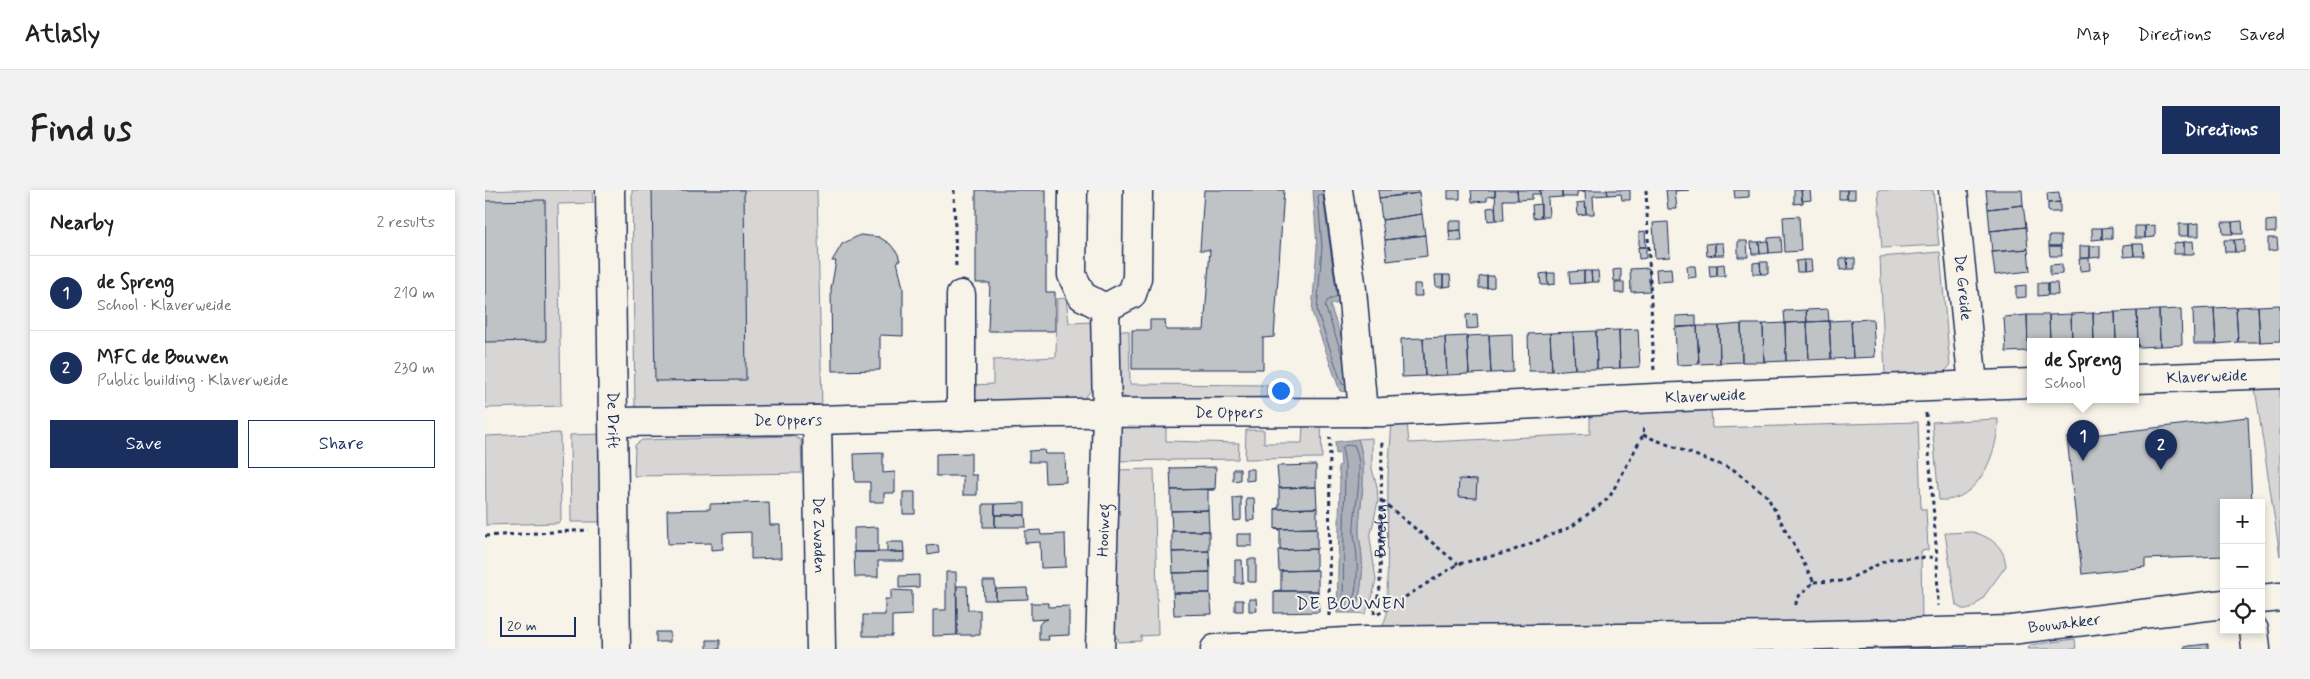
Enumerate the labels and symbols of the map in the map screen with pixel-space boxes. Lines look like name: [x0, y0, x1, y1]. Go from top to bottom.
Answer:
street label: De Greide: [1949, 253, 1977, 322]
street label: Klaverweide: [2166, 365, 2248, 388]
your location: [1268, 378, 1294, 404]
street label: Klaverweide: [1665, 384, 1746, 408]
street label: De Drift: [602, 391, 624, 449]
street label: De Oppers: [1195, 402, 1263, 423]
street label: De Oppers: [754, 409, 823, 431]
pin: 1: [2067, 420, 2099, 461]
pin: 2: [2145, 429, 2177, 470]
street label: De Zwaden: [808, 496, 830, 574]
street label: Hooiweg: [1092, 503, 1116, 557]
street label: Burefen: [1370, 504, 1392, 557]
district label: DE BOUWEN: [1296, 592, 1406, 616]
street label: Bouwakker: [2027, 609, 2102, 638]
scale bar: [500, 614, 576, 637]

